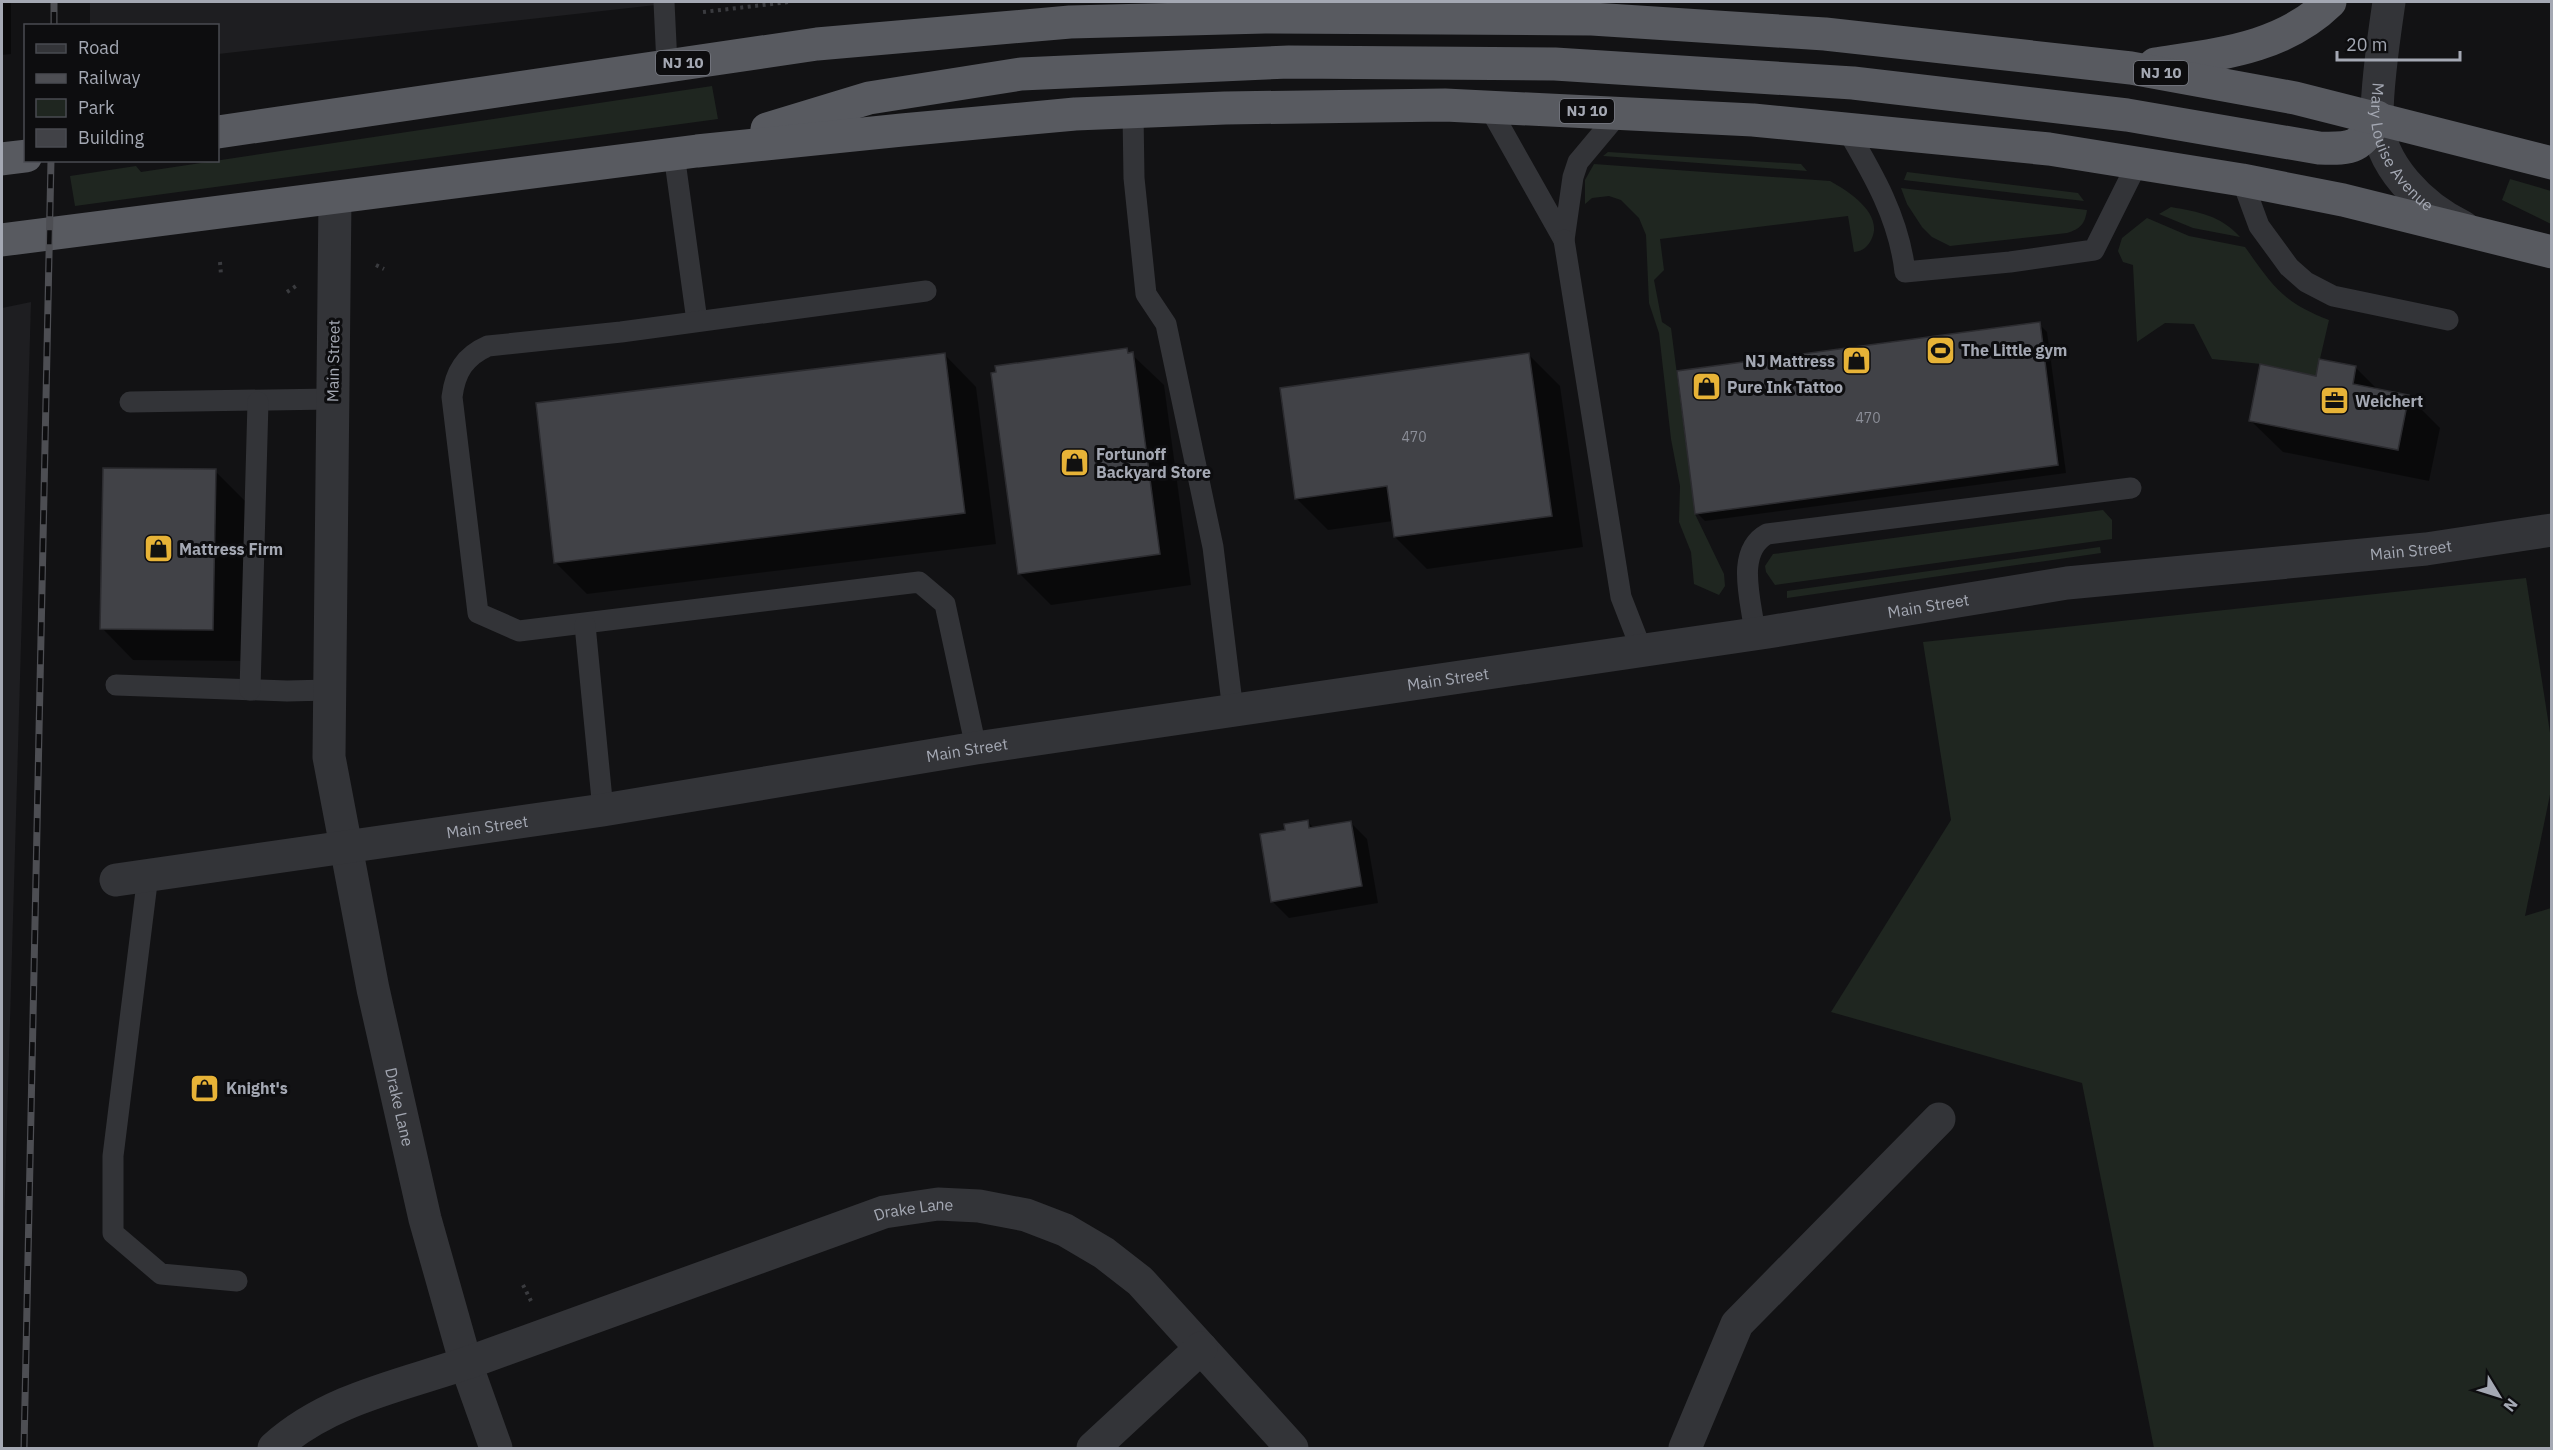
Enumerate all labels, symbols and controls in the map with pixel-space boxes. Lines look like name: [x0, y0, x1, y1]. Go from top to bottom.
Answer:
legend: [24, 24, 219, 162]
scale bar: [2337, 24, 2460, 62]
text: 20 m: [2346, 33, 2388, 56]
text: Road: [78, 36, 119, 59]
road number: NJ 10: [656, 51, 710, 75]
road number: NJ 10: [2134, 61, 2188, 85]
text: Railway: [78, 66, 140, 89]
street label: Mary Louise Avenue: [2367, 82, 2438, 215]
text: Park: [78, 96, 115, 119]
road number: NJ 10: [1560, 99, 1614, 123]
text: Building: [78, 126, 145, 149]
street label: Main Street: [322, 320, 344, 402]
sports icon: The Little gym: [1924, 334, 1956, 366]
place label: The Little gym: [1961, 340, 2067, 360]
shop icon: NJ Mattress: [1840, 345, 1872, 377]
place label: NJ Mattress: [1745, 351, 1835, 371]
shop icon: Pure Ink Tattoo: [1690, 371, 1722, 403]
place label: Pure Ink Tattoo: [1727, 377, 1843, 397]
office icon: Weichert: [2318, 385, 2350, 417]
place label: Weichert: [2355, 391, 2423, 411]
house number: 470: [1855, 409, 1881, 427]
house number: 470: [1401, 428, 1427, 446]
place label: Fortunoff Backyard Store: [1096, 444, 1211, 482]
shop icon: Fortunoff Backyard Store: [1059, 447, 1091, 479]
shop icon: Mattress Firm: [142, 533, 174, 565]
street label: Main Street: [2369, 535, 2453, 564]
place label: Mattress Firm: [179, 539, 283, 559]
street label: Main Street: [1886, 589, 1971, 622]
street label: Main Street: [1406, 663, 1490, 695]
street label: Main Street: [925, 733, 1009, 766]
street label: Main Street: [445, 811, 529, 842]
street label: Drake Lane: [381, 1065, 418, 1148]
shop icon: Knight's: [189, 1072, 221, 1104]
place label: Knight's: [226, 1078, 288, 1098]
street label: Drake Lane: [871, 1194, 954, 1225]
north arrow: [2469, 1366, 2529, 1426]
text: N: [2499, 1395, 2522, 1416]

